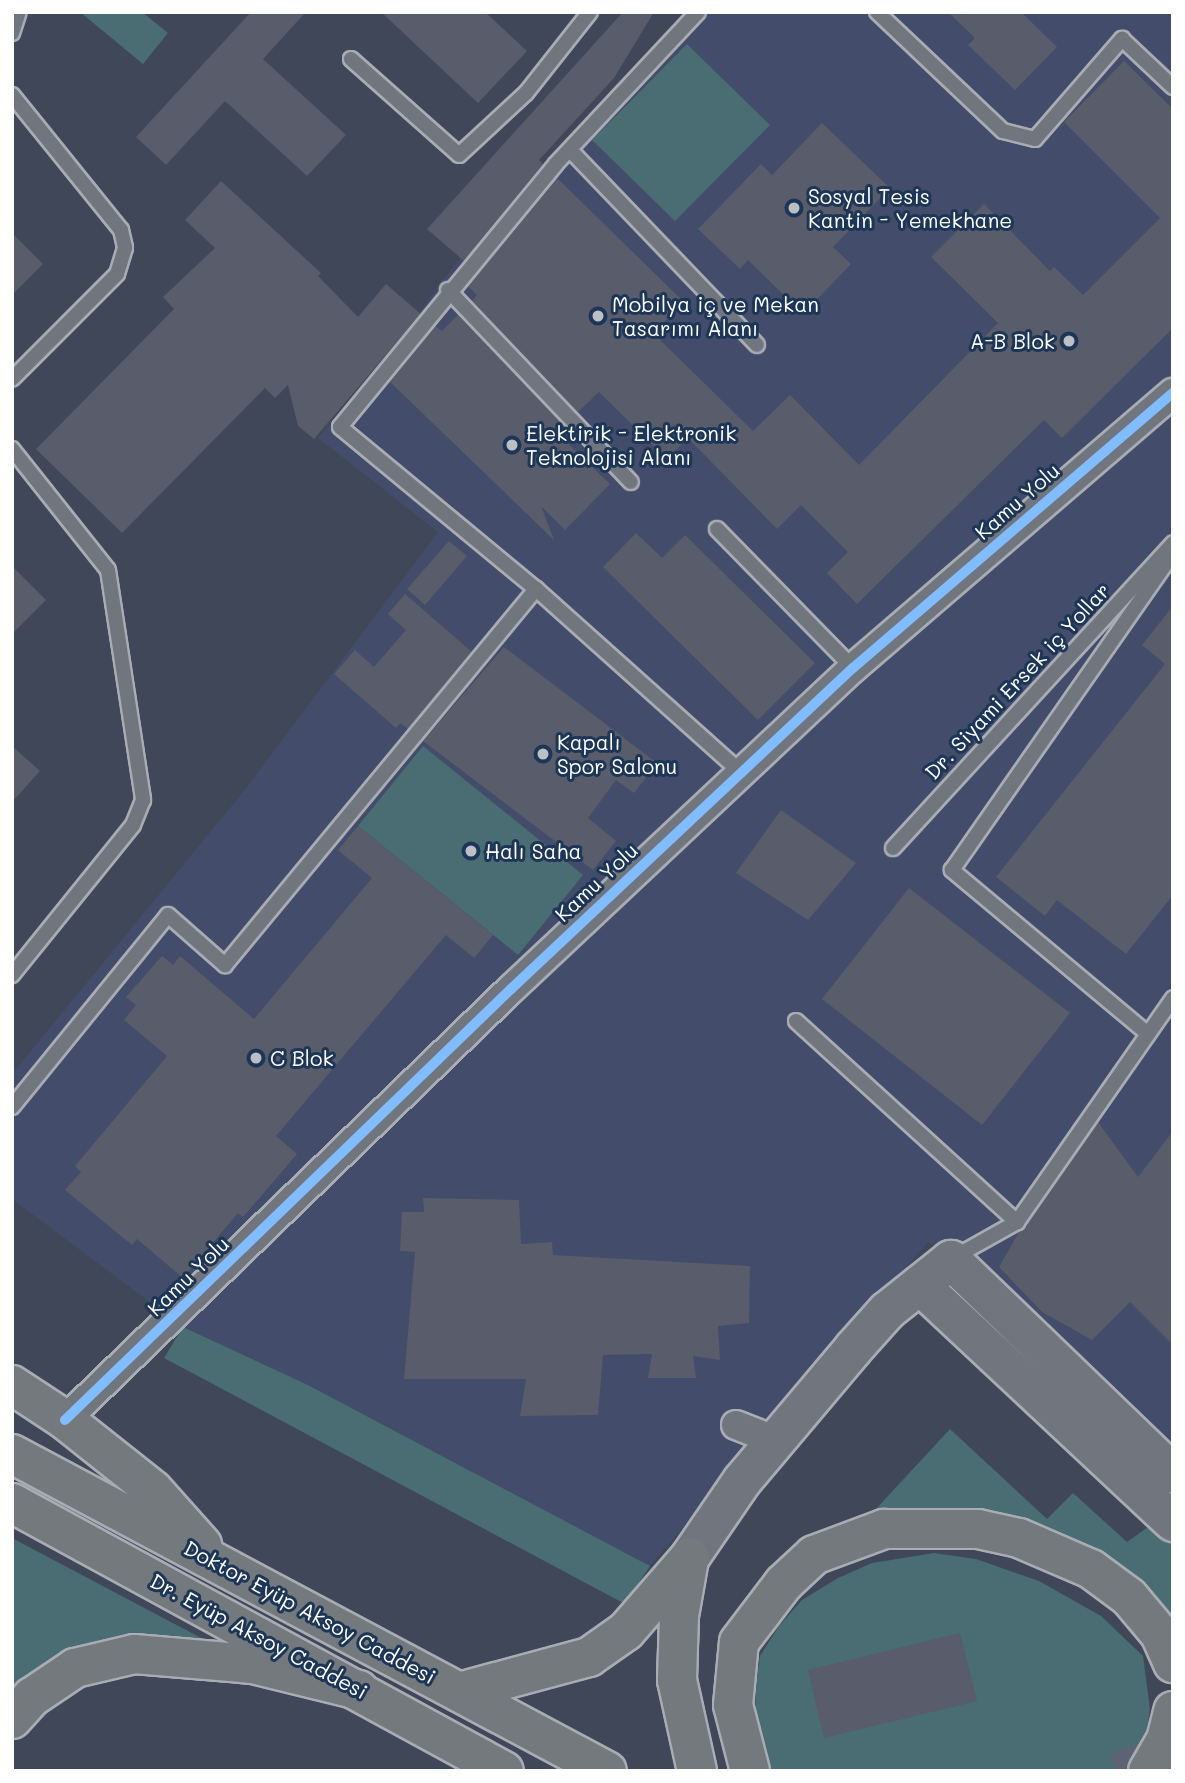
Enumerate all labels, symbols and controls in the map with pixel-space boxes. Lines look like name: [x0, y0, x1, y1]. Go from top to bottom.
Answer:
place label: Sosyal Tesis Kantin - Yemekhane: [808, 183, 1012, 233]
marker: Sosyal Tesis Kantin - Yemekhane: [786, 200, 802, 216]
place label: Mobilya iç ve Mekan Tasarımı Alanı: [612, 291, 819, 341]
marker: Mobilya iç ve Mekan Tasarımı Alanı: [590, 308, 606, 324]
place label: A-B Blok: [970, 328, 1055, 354]
marker: A-B Blok: [1061, 333, 1077, 349]
place label: Elektirik - Elektronik Teknolojisi Alanı: [526, 420, 736, 470]
marker: Elektirik - Elektronik Teknolojisi Alanı: [504, 437, 520, 453]
street label: Kamu Yolu: [970, 457, 1064, 545]
street label: Dr. Siyami Ersek iç Yollar: [919, 577, 1115, 785]
place label: Kapalı Spor Salonu: [557, 729, 677, 779]
marker: Kapalı Spor Salonu: [535, 746, 551, 762]
street label: Kamu Yolu: [549, 837, 643, 927]
place label: Halı Saha: [485, 838, 581, 864]
marker: Halı Saha: [463, 843, 479, 859]
place label: C Blok: [270, 1045, 334, 1071]
marker: C Blok: [248, 1050, 264, 1066]
street label: Kamu Yolu: [142, 1231, 234, 1321]
street label: Doktor Eyüp Aksoy Caddesi: [180, 1535, 440, 1689]
street label: Dr. Eyüp Aksoy Caddesi: [146, 1568, 372, 1704]

